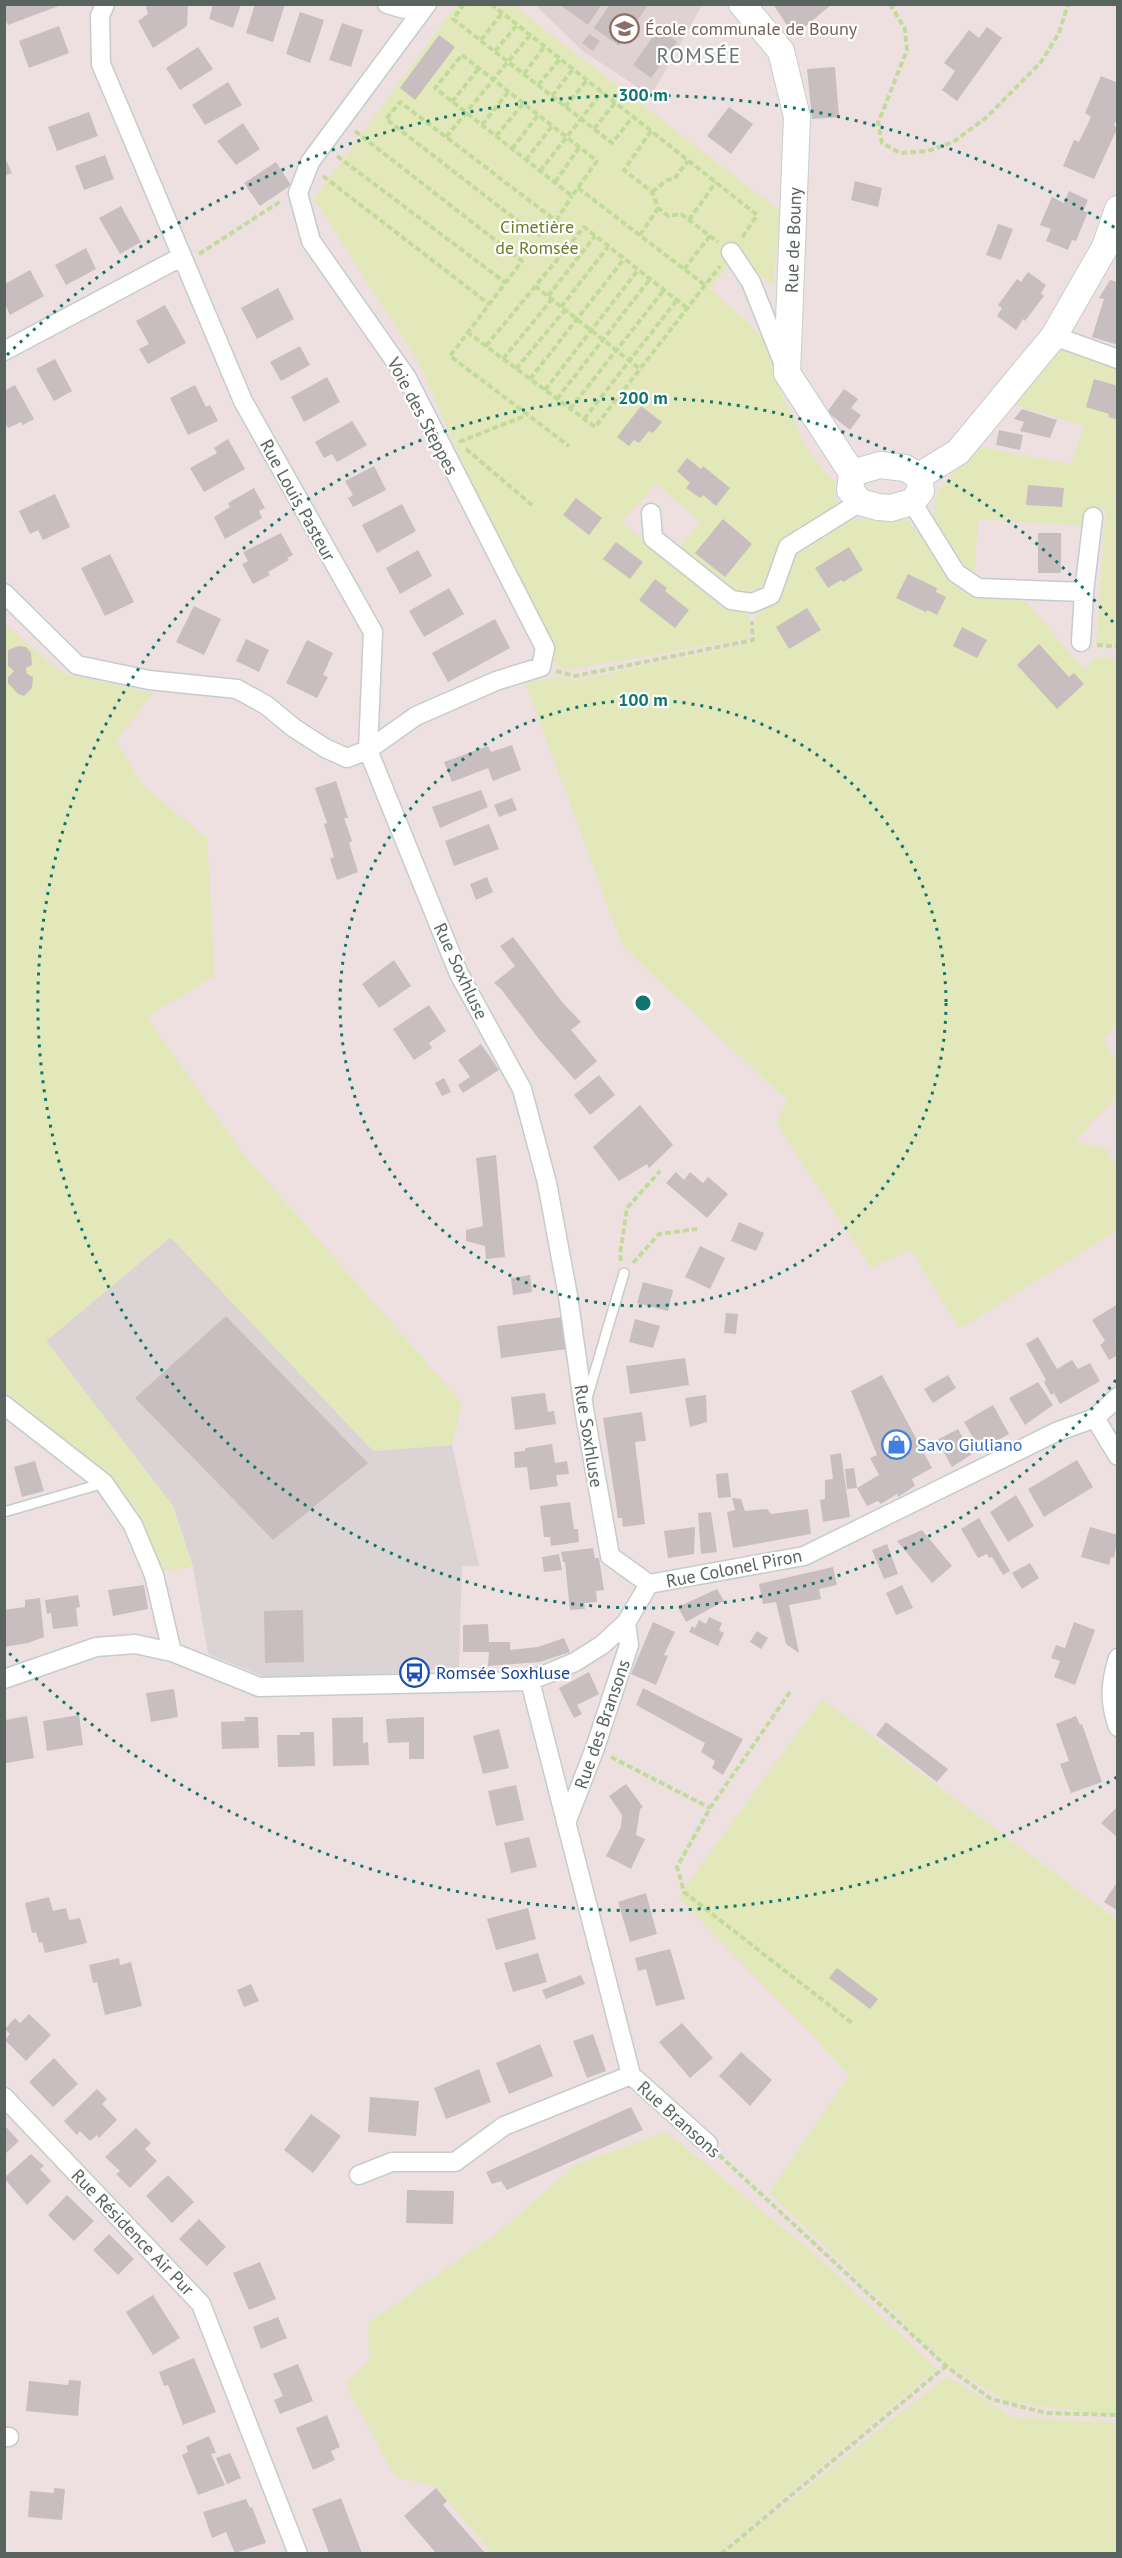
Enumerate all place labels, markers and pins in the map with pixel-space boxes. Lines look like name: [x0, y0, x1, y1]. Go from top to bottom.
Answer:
school or university icon: École communale de Bouny: [608, 12, 640, 44]
place label: École communale de Bouny: [645, 17, 858, 40]
centre of rings: [633, 993, 653, 1013]
shop icon: Savo Giuliano: [880, 1428, 912, 1460]
place label: Savo Giuliano: [917, 1433, 1022, 1456]
bus stop icon: Romsée Soxhluse: [399, 1656, 431, 1688]
place label: Romsée Soxhluse: [436, 1661, 570, 1684]

